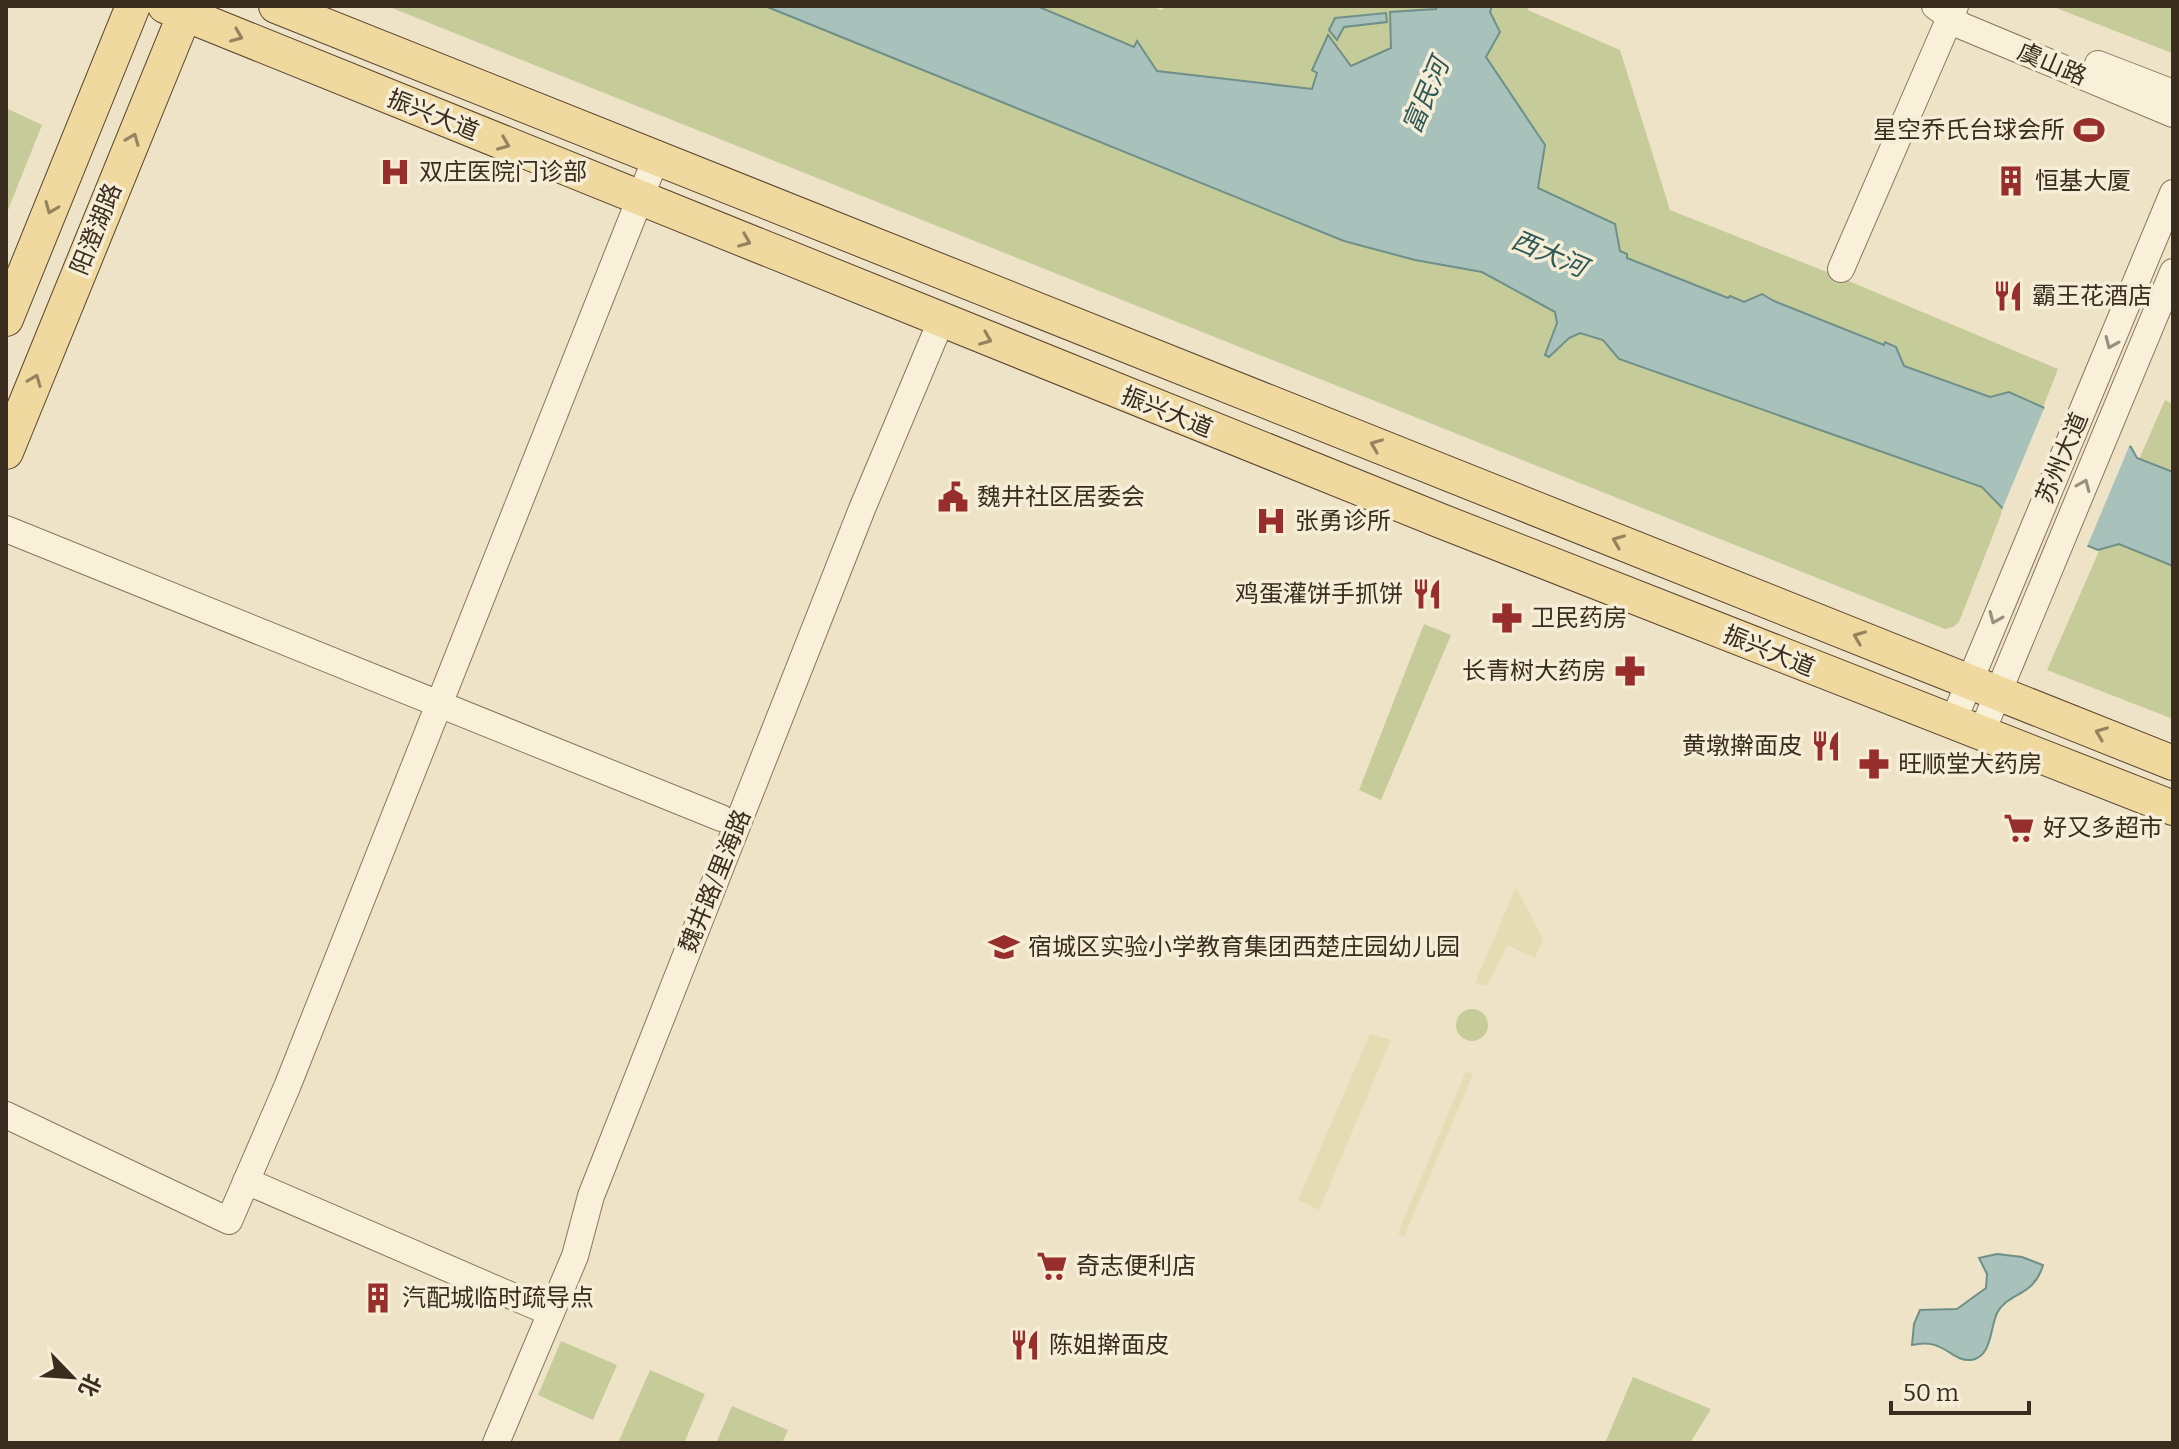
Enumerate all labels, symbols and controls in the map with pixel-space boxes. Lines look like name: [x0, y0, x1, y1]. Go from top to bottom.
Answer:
one-way arrow: [229, 27, 243, 43]
street label: 虞山路: [2013, 37, 2091, 91]
water label: 富民河: [1396, 49, 1457, 138]
street label: 振兴大道: [383, 84, 483, 146]
sports icon: 星空乔氏台球会所: [2072, 113, 2106, 147]
place label: 星空乔氏台球会所: [1873, 116, 2065, 144]
one-way arrow: [123, 133, 140, 147]
one-way arrow: [496, 134, 510, 151]
hospital icon: 双庄医院门诊部: [378, 155, 412, 189]
place label: 双庄医院门诊部: [419, 158, 587, 186]
building icon: 恒基大厦: [1994, 164, 2028, 198]
place label: 恒基大厦: [2035, 167, 2131, 195]
street label: 阳澄湖路: [65, 179, 127, 279]
one-way arrow: [44, 200, 61, 214]
water label: 西大河: [1507, 224, 1596, 285]
one-way arrow: [737, 232, 751, 248]
restaurant icon: 霸王花酒店: [1991, 279, 2025, 313]
place label: 霸王花酒店: [2032, 282, 2152, 310]
one-way arrow: [978, 329, 992, 346]
one-way arrow: [2104, 335, 2121, 349]
one-way arrow: [26, 374, 42, 388]
street label: 振兴大道: [1117, 381, 1217, 443]
street label: 苏州大道: [2030, 408, 2094, 508]
one-way arrow: [1370, 438, 1384, 454]
one-way arrow: [2074, 479, 2091, 493]
public building icon: 魏井社区居委会: [936, 480, 970, 514]
place label: 魏井社区居委会: [977, 483, 1145, 511]
hospital icon: 张勇诊所: [1254, 504, 1288, 538]
place label: 张勇诊所: [1295, 507, 1391, 535]
one-way arrow: [1612, 534, 1626, 550]
restaurant icon: 鸡蛋灌饼手抓饼: [1410, 577, 1444, 611]
place label: 鸡蛋灌饼手抓饼: [1235, 580, 1403, 608]
pharmacy icon: 卫民药房: [1490, 601, 1524, 635]
place label: 卫民药房: [1531, 604, 1627, 632]
one-way arrow: [1989, 610, 2005, 624]
street label: 振兴大道: [1719, 620, 1819, 682]
one-way arrow: [1853, 630, 1867, 646]
pharmacy icon: 长青树大药房: [1613, 654, 1647, 688]
place label: 长青树大药房: [1462, 657, 1606, 685]
one-way arrow: [2095, 727, 2109, 743]
restaurant icon: 黄墩擀面皮: [1809, 729, 1843, 763]
place label: 黄墩擀面皮: [1682, 732, 1802, 760]
pharmacy icon: 旺顺堂大药房: [1857, 747, 1891, 781]
place label: 旺顺堂大药房: [1898, 750, 2042, 778]
street label: 魏井路/里海路: [674, 805, 756, 957]
supermarket icon: 好又多超市: [2002, 811, 2036, 845]
place label: 好又多超市: [2043, 814, 2163, 842]
school or university icon: 宿城区实验小学教育集团西楚庄园幼儿园: [987, 930, 1021, 964]
place label: 宿城区实验小学教育集团西楚庄园幼儿园: [1028, 933, 1460, 961]
supermarket icon: 奇志便利店: [1035, 1249, 1069, 1283]
place label: 奇志便利店: [1076, 1252, 1196, 1280]
building icon: 汽配城临时疏导点: [361, 1281, 395, 1315]
place label: 汽配城临时疏导点: [402, 1284, 594, 1312]
restaurant icon: 陈姐擀面皮: [1008, 1328, 1042, 1362]
place label: 陈姐擀面皮: [1049, 1331, 1169, 1359]
north arrow: [32, 1337, 112, 1417]
scale bar: [1891, 1365, 2029, 1415]
text: 北: [73, 1370, 107, 1401]
text: 50 m: [1903, 1379, 1959, 1407]

